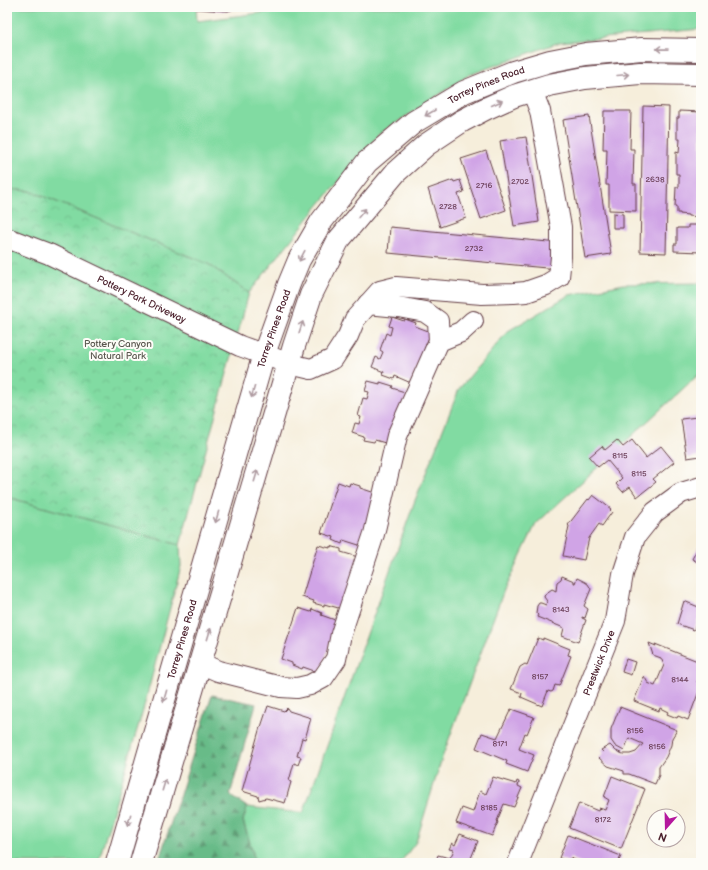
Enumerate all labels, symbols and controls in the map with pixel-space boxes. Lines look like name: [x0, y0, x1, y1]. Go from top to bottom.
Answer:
one-way arrow: [656, 45, 669, 53]
street label: Torrey Pines Road: [446, 64, 526, 107]
one-way arrow: [616, 71, 629, 78]
one-way arrow: [491, 99, 503, 107]
one-way arrow: [424, 109, 436, 117]
house number: 2638: [645, 175, 665, 184]
house number: 2702: [511, 177, 529, 186]
house number: 2716: [476, 181, 492, 190]
house number: 2728: [439, 202, 457, 211]
one-way arrow: [357, 208, 366, 218]
house number: 2732: [465, 244, 483, 253]
one-way arrow: [298, 250, 305, 262]
street label: Pottery Park Driveway: [95, 273, 188, 326]
street label: Torrey Pines Road: [255, 288, 294, 369]
one-way arrow: [298, 320, 305, 333]
park label: Pottery Canyon Natural Park: [84, 338, 152, 362]
one-way arrow: [249, 385, 256, 398]
house number: 8115: [612, 451, 628, 460]
one-way arrow: [253, 469, 260, 482]
house number: 8115: [631, 469, 647, 478]
one-way arrow: [213, 510, 220, 523]
street label: Torrey Pines Road: [165, 598, 200, 681]
house number: 8143: [552, 605, 570, 614]
one-way arrow: [206, 628, 213, 641]
street label: Prestwick Drive: [581, 628, 618, 697]
house number: 8157: [532, 672, 548, 681]
house number: 8144: [671, 675, 689, 684]
one-way arrow: [161, 689, 168, 702]
house number: 8156: [626, 726, 644, 735]
house number: 8171: [493, 739, 507, 748]
house number: 8156: [648, 742, 666, 751]
one-way arrow: [161, 779, 168, 792]
house number: 8185: [480, 803, 498, 812]
north arrow: [646, 808, 686, 848]
one-way arrow: [125, 814, 132, 827]
house number: 8172: [595, 815, 611, 824]
text: N: [657, 829, 669, 844]

